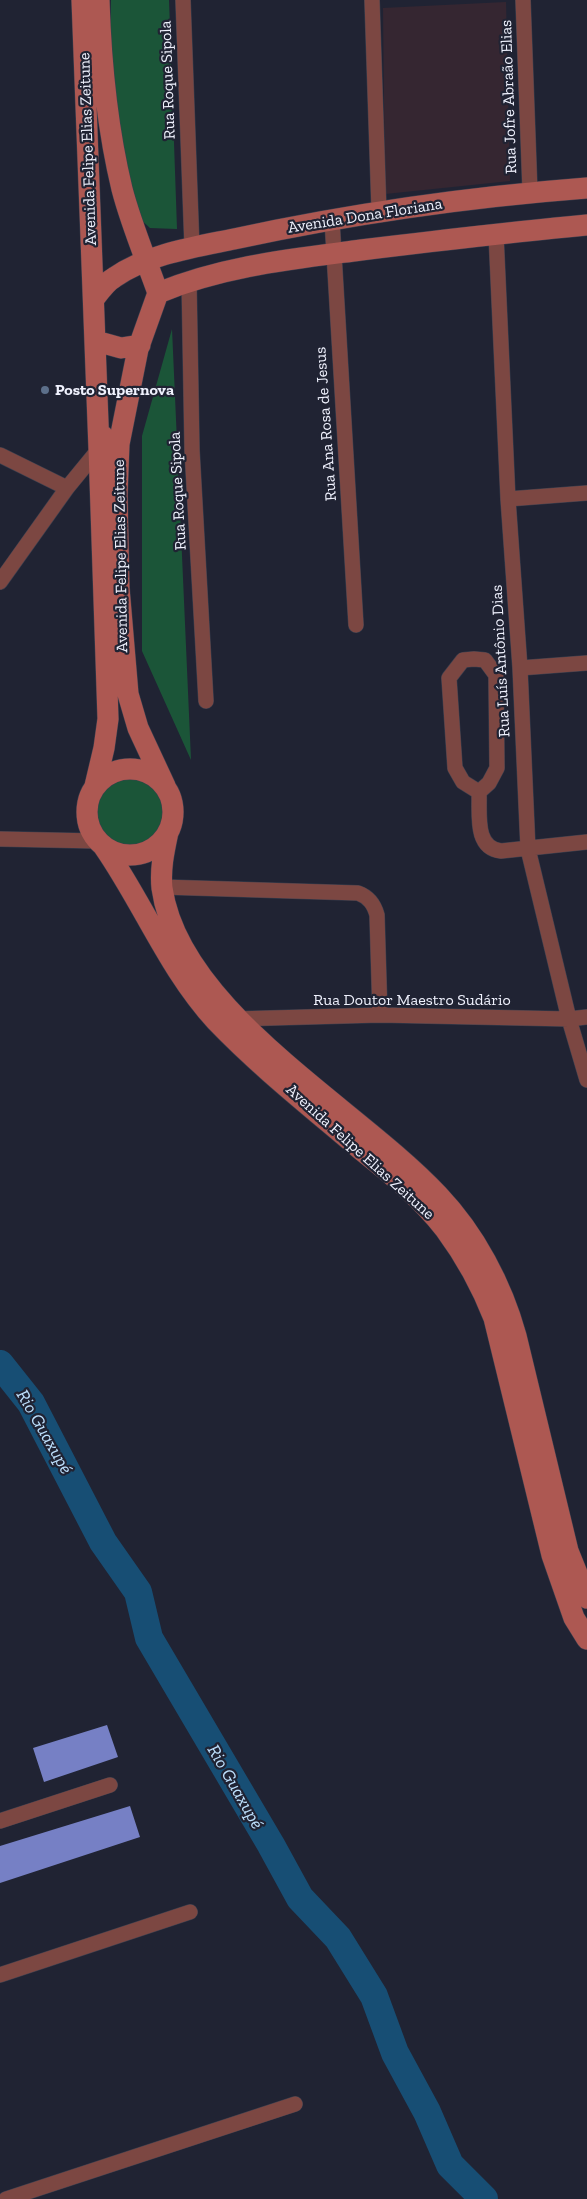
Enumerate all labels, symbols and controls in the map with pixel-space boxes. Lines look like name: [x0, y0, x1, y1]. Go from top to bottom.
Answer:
street label: Rua Roque Sipola: [156, 20, 180, 140]
street label: Rua Jofre Abraão Elias: [497, 20, 521, 174]
street label: Avenida Felipe Elias Zeitune: [75, 52, 101, 246]
street label: Avenida Dona Floriana: [286, 194, 444, 238]
street label: Rua Ana Rosa de Jesus: [311, 346, 341, 502]
place label: Posto Supernova: [55, 380, 174, 400]
marker: Posto Supernova: [39, 384, 51, 396]
street label: Rua Roque Sipola: [165, 431, 191, 551]
street label: Avenida Felipe Elias Zeitune: [110, 459, 132, 653]
street label: Rua Luís Antônio Dias: [487, 584, 515, 738]
street label: Rua Doutor Maestro Sudário: [313, 990, 511, 1010]
street label: Avenida Felipe Elias Zeitune: [282, 1080, 438, 1224]
water label: Rio Guaxupé: [11, 1386, 77, 1478]
water label: Rio Guaxupé: [202, 1741, 268, 1833]

